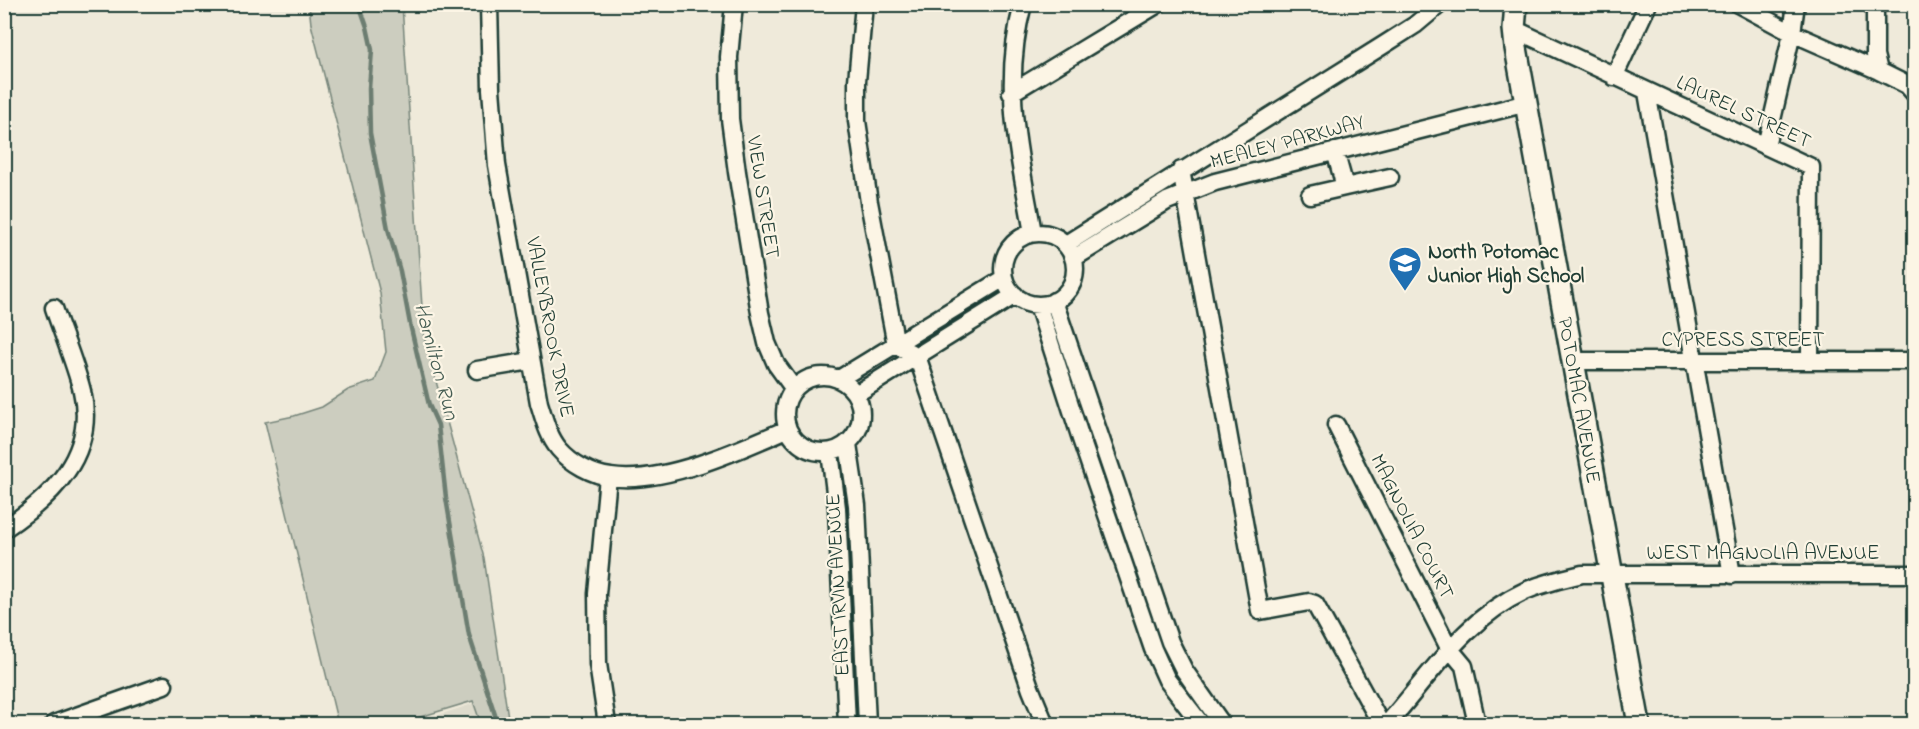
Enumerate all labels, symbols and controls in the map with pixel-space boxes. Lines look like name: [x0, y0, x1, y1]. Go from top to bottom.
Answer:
street label: LAUREL STREET: [1671, 68, 1816, 157]
street label: MEALEY PARKWAY: [1207, 108, 1368, 178]
street label: VIEW STREET: [737, 133, 787, 261]
street label: VALLEYBROOK DRIVE: [517, 234, 581, 420]
place label: North Potomac Junior High School: [1428, 238, 1585, 294]
school or university icon: North Potomac Junior High School: [1387, 245, 1423, 292]
water label: Hamilton Run: [404, 300, 466, 425]
street label: POTOMAC AVENUE: [1549, 315, 1607, 486]
street label: CYPRESS STREET: [1661, 326, 1825, 356]
street label: MAGNOLIA COURT: [1362, 449, 1461, 605]
street label: EAST IRVIN AVENUE: [819, 493, 859, 677]
street label: WEST MAGNOLIA AVENUE: [1646, 539, 1880, 569]

